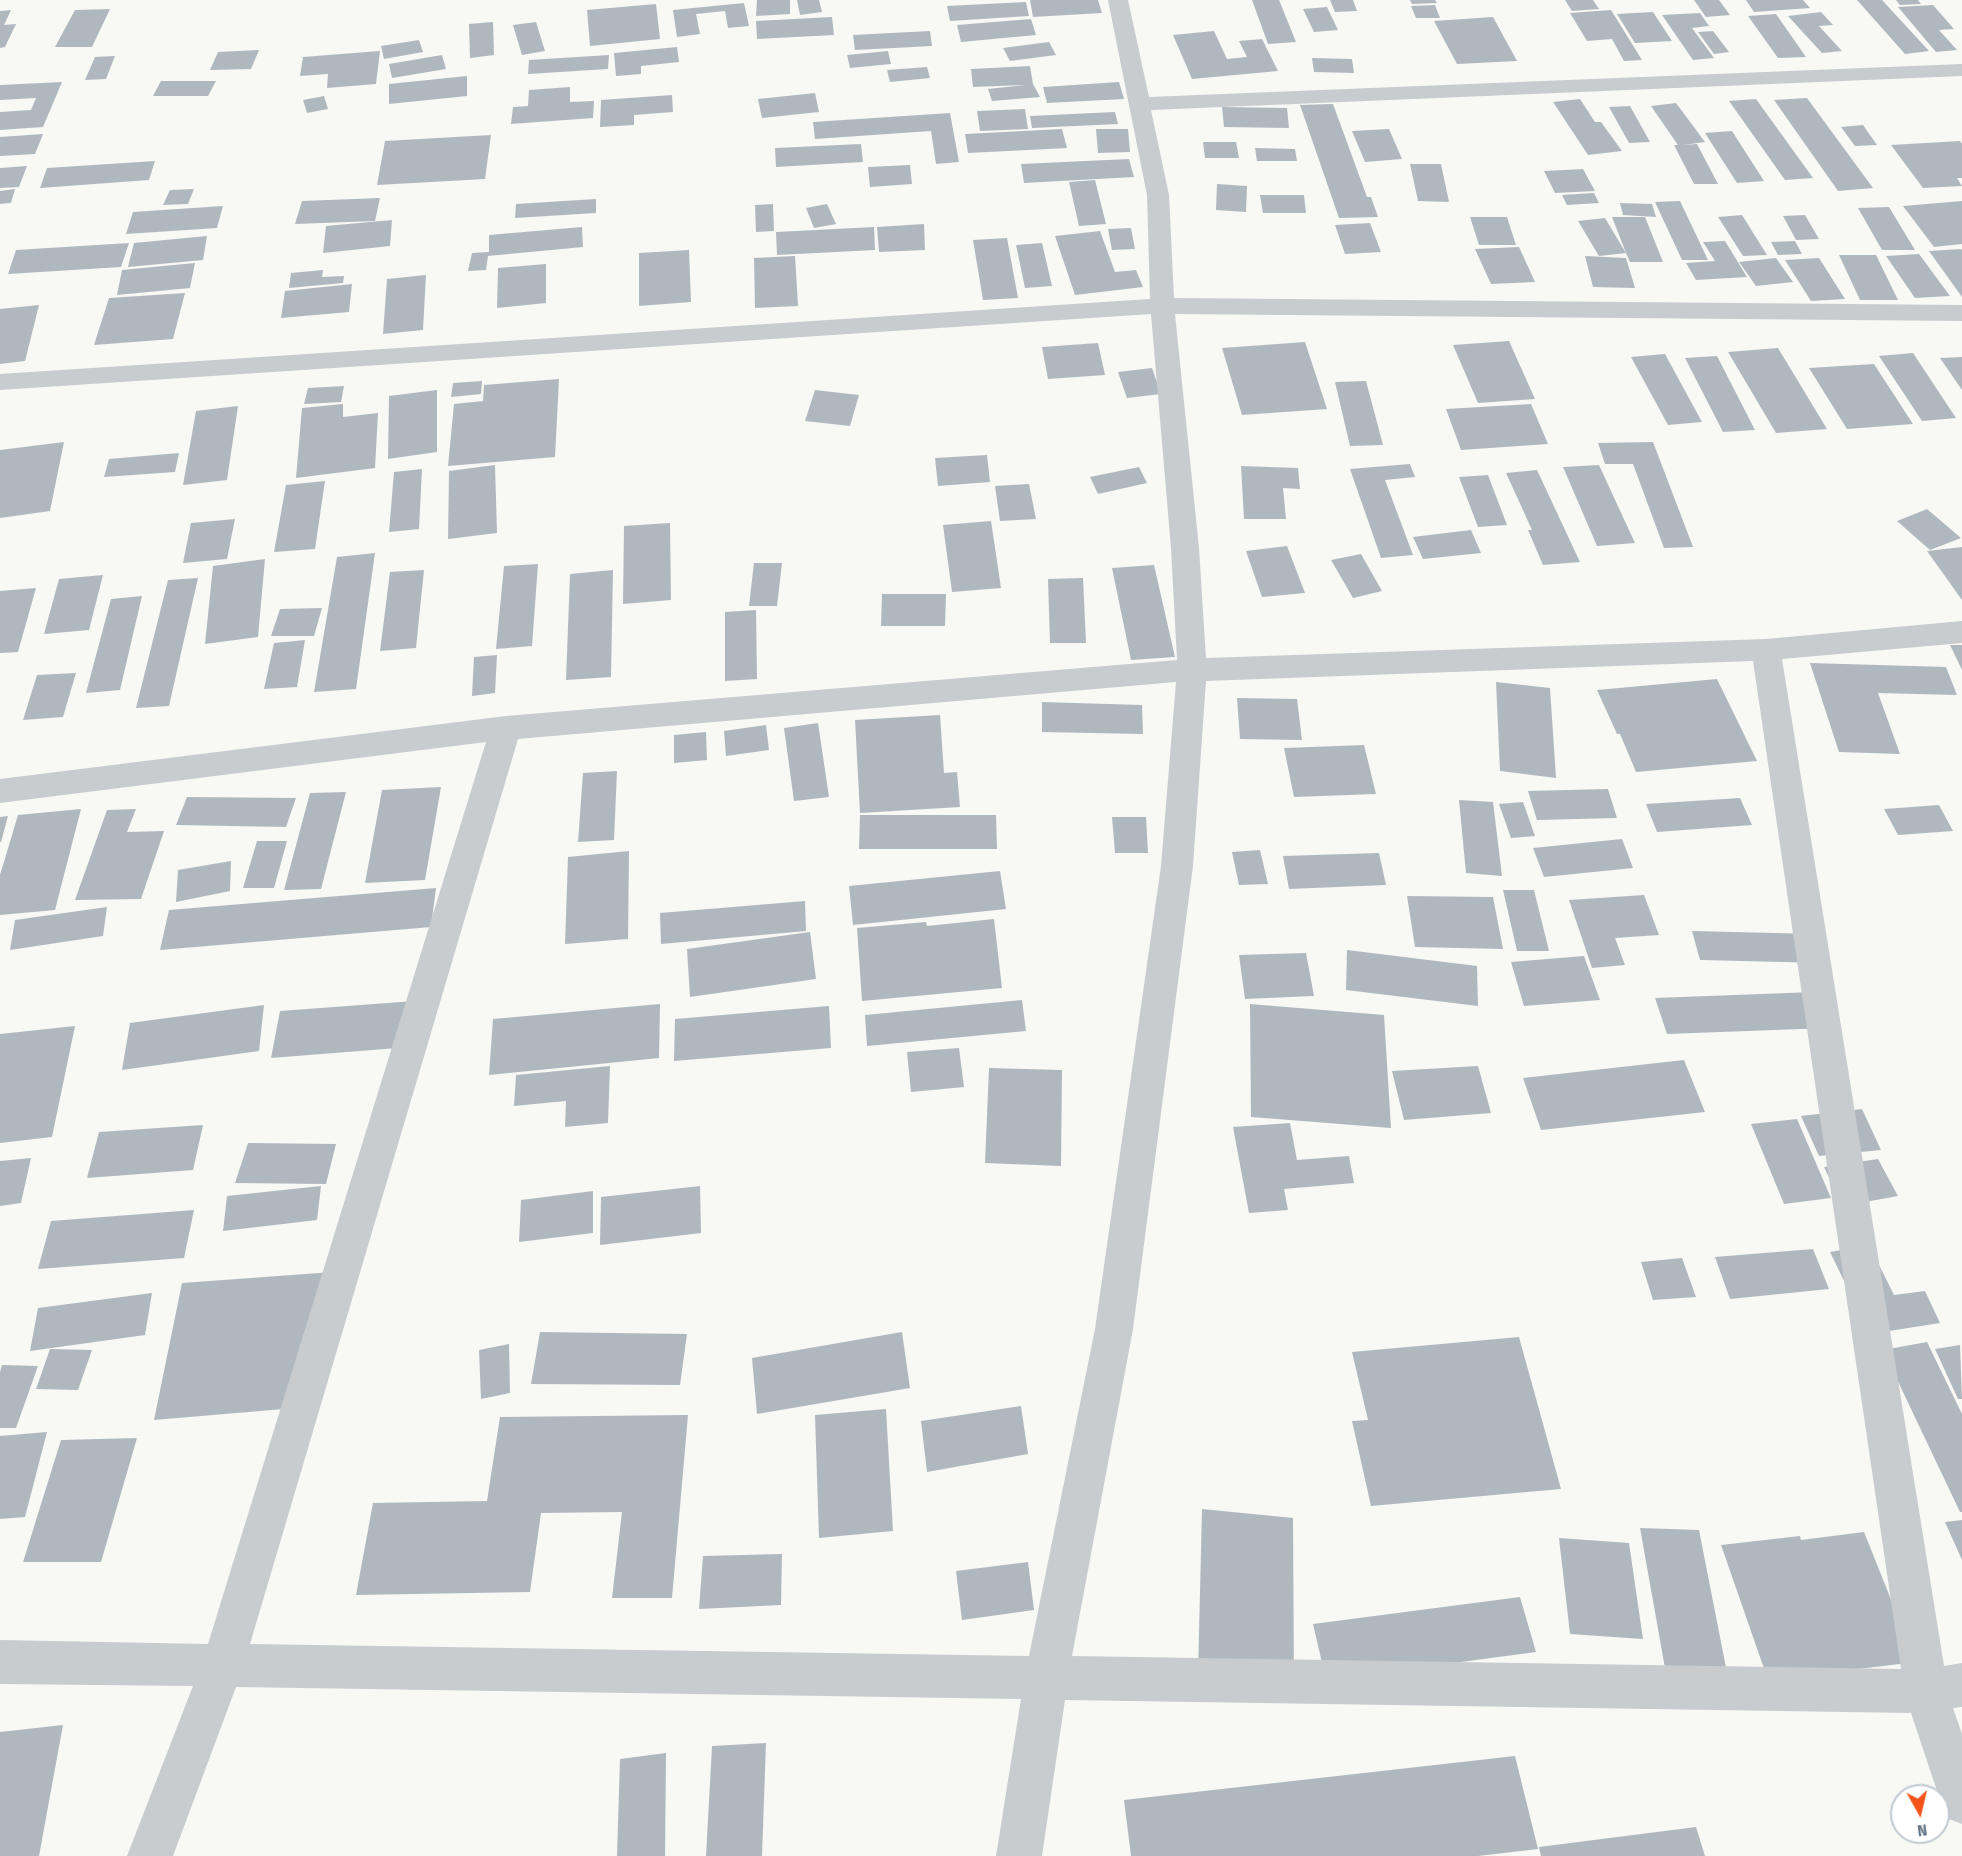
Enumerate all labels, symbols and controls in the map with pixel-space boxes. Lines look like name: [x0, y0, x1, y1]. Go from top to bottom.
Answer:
north arrow: [1890, 1784, 1950, 1844]
text: N: [1916, 1820, 1928, 1840]

